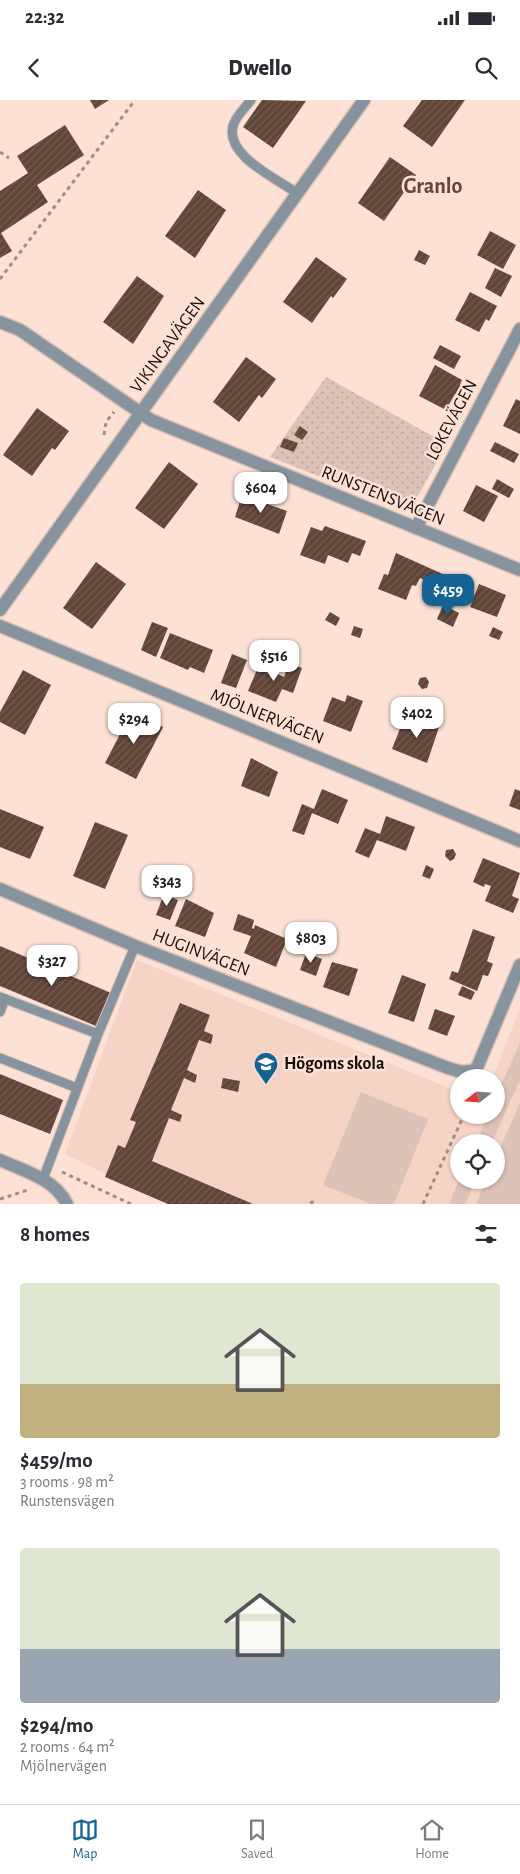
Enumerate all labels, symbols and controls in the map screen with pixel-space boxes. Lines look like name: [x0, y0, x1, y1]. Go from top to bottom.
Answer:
text: 22:32: [25, 8, 64, 27]
icon: back: [20, 54, 48, 82]
icon: search: [472, 54, 500, 82]
text: Dwello: [228, 57, 292, 79]
district label: Granlo: [404, 175, 463, 197]
street label: VIKINGAVÄGEN: [126, 292, 209, 396]
street label: LOKEVÄGEN: [422, 376, 481, 463]
street label: RUNSTENSVÄGEN: [319, 461, 448, 529]
pin: $604: [231, 472, 291, 514]
text: $604: [245, 480, 277, 496]
pin: $459: [418, 574, 478, 616]
text: $459: [433, 582, 463, 598]
pin: $516: [244, 640, 304, 682]
text: $516: [260, 648, 288, 664]
street label: MJÖLNERVÄGEN: [208, 684, 327, 748]
pin: $402: [387, 696, 447, 739]
pin: $294: [104, 702, 164, 745]
text: $402: [401, 705, 433, 721]
text: $294: [119, 711, 149, 727]
pin: $343: [137, 864, 197, 907]
text: $343: [152, 873, 182, 889]
pin: $803: [281, 922, 341, 964]
street label: HUGINVÄGEN: [150, 924, 253, 980]
text: $803: [296, 930, 326, 946]
pin: $327: [22, 944, 82, 987]
text: $327: [38, 953, 66, 969]
school or university icon: Högoms skola: [253, 1051, 279, 1085]
place label: Högoms skola: [284, 1055, 385, 1073]
north arrow: [450, 1069, 505, 1124]
map controls: [450, 1069, 505, 1189]
button: locate: [450, 1134, 505, 1189]
icon: filters: [472, 1220, 500, 1248]
text: 8 homes: [20, 1224, 90, 1245]
icon: home: [215, 1315, 305, 1405]
text: $459/mo: [20, 1450, 93, 1471]
text: 3 rooms · 98 m²: [20, 1474, 114, 1490]
text: Runstensvägen: [20, 1493, 115, 1509]
icon: home: [215, 1580, 305, 1670]
text: $294/mo: [20, 1715, 93, 1736]
text: 2 rooms · 64 m²: [20, 1739, 115, 1755]
text: Mjölnervägen: [20, 1758, 107, 1774]
tab: Map: [71, 1816, 99, 1863]
tab: Saved: [241, 1816, 273, 1863]
tab: Home: [415, 1816, 449, 1863]

